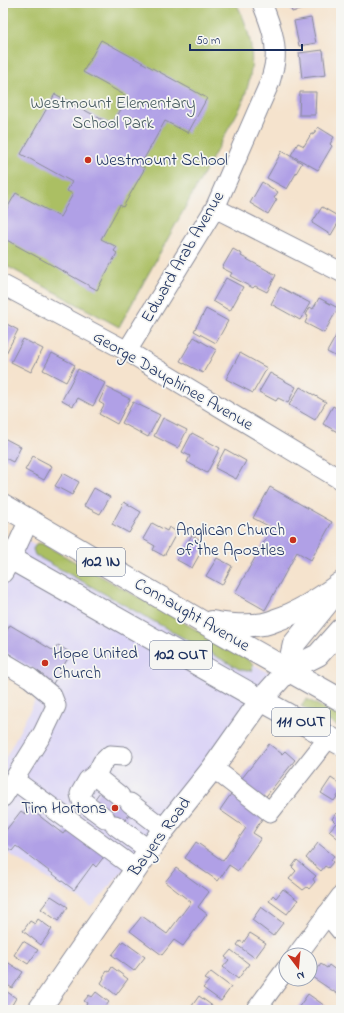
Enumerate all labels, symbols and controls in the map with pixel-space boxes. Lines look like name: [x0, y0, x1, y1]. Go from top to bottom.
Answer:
scale bar: [190, 26, 302, 52]
text: 50 m: [196, 32, 220, 50]
park label: Westmount Elementary School Park: [31, 91, 195, 136]
place label: Westmount School: [96, 148, 228, 173]
marker: Westmount School: [83, 155, 93, 165]
street label: Edward Arab Avenue: [135, 186, 231, 327]
street label: George Dauphinee Avenue: [87, 325, 258, 439]
place label: Anglican Church of the Apostles: [176, 518, 285, 563]
marker: Anglican Church of the Apostles: [288, 535, 298, 545]
road number: 102 IN: [77, 548, 125, 576]
street label: Connaught Avenue: [129, 572, 255, 660]
place label: Hope United Church: [53, 641, 138, 686]
road number: 102 OUT: [150, 641, 212, 669]
marker: Hope United Church: [40, 658, 50, 668]
road number: 111 OUT: [272, 708, 330, 736]
street label: Bayers Road: [122, 792, 198, 883]
place label: Tim Hortons: [21, 796, 107, 821]
marker: Tim Hortons: [110, 803, 120, 813]
north arrow: [278, 947, 318, 987]
text: N: [295, 967, 306, 984]

